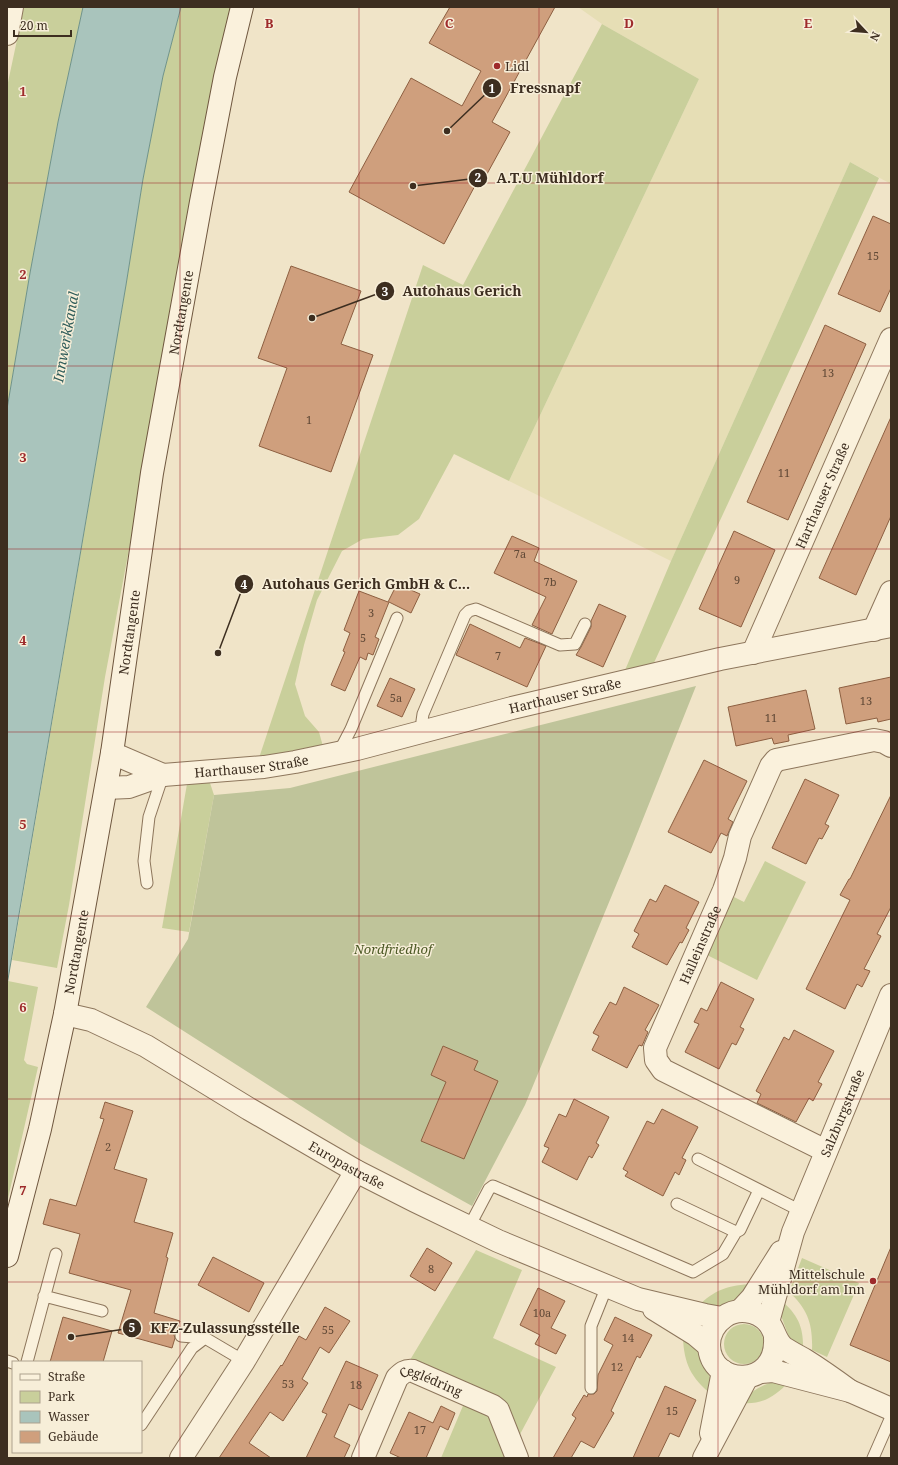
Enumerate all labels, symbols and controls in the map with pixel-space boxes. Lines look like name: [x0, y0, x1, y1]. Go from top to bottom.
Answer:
scale bar: [14, 12, 71, 38]
north arrow: [846, 12, 886, 52]
text: B: [265, 14, 274, 32]
text: C: [445, 14, 454, 32]
text: D: [624, 14, 634, 32]
text: E: [804, 14, 813, 32]
text: 20 m: [20, 17, 48, 34]
text: N: [867, 29, 884, 44]
place label: Lidl: [505, 57, 529, 75]
marker: Lidl: [492, 61, 502, 71]
callout: Fressnapf: [482, 75, 588, 101]
text: Fressnapf: [510, 78, 581, 97]
text: 1: [489, 80, 496, 97]
text: 1: [19, 82, 27, 100]
callout: A.T.U Mühldorf: [468, 165, 611, 191]
text: A.T.U Mühldorf: [497, 168, 605, 187]
text: 2: [475, 169, 482, 186]
house number: 15: [867, 248, 879, 263]
text: 2: [19, 265, 27, 283]
street label: Nordtangente: [165, 269, 198, 356]
callout: Autohaus Gerich: [375, 278, 530, 304]
text: Autohaus Gerich: [402, 281, 522, 300]
text: 3: [382, 283, 389, 300]
water label: Innwerkkanal: [48, 289, 83, 385]
house number: 13: [822, 365, 834, 380]
house number: 1: [306, 412, 312, 427]
street label: Harthauser Straße: [791, 439, 854, 552]
text: 3: [19, 448, 27, 466]
house number: 11: [778, 465, 790, 480]
house number: 7a: [514, 546, 526, 561]
callout: Autohaus Gerich GmbH & C...: [234, 571, 478, 597]
house number: 9: [734, 572, 740, 587]
text: Autohaus Gerich GmbH & C...: [262, 574, 470, 593]
house number: 7b: [544, 574, 557, 589]
text: 4: [241, 576, 248, 593]
street label: Nordtangente: [114, 589, 144, 676]
house number: 3: [368, 605, 374, 620]
house number: 5: [360, 630, 366, 645]
text: 4: [19, 631, 27, 649]
house number: 7: [495, 648, 501, 663]
street label: Harthauser Straße: [507, 674, 623, 717]
house number: 5a: [390, 690, 402, 705]
house number: 13: [860, 693, 872, 708]
house number: 11: [765, 710, 777, 725]
street label: Harthauser Straße: [194, 750, 310, 781]
text: 5: [19, 815, 27, 833]
street label: Halleinstraße: [675, 902, 725, 987]
street label: Nordtangente: [60, 908, 93, 996]
park label: Nordfriedhof: [353, 940, 435, 958]
text: 6: [19, 998, 27, 1016]
street label: Salzburgstraße: [816, 1066, 868, 1160]
street label: Europastraße: [306, 1137, 388, 1193]
house number: 2: [105, 1139, 111, 1154]
text: 7: [19, 1181, 27, 1199]
house number: 8: [428, 1261, 434, 1276]
place label: Mittelschule Mühldorf am Inn: [758, 1265, 866, 1298]
marker: Mittelschule Mühldorf am Inn: [868, 1276, 878, 1286]
house number: 10a: [533, 1305, 551, 1320]
callout: KFZ-Zulassungsstelle: [122, 1315, 308, 1341]
text: KFZ-Zulassungsstelle: [150, 1318, 300, 1337]
text: 5: [129, 1319, 136, 1336]
house number: 55: [322, 1322, 334, 1337]
house number: 14: [622, 1330, 634, 1345]
house number: 12: [611, 1359, 623, 1374]
legend: [12, 1361, 142, 1453]
street label: Ceglédring: [396, 1362, 465, 1401]
text: Straße: [48, 1368, 85, 1385]
house number: 53: [282, 1376, 294, 1391]
house number: 18: [350, 1377, 362, 1392]
text: Park: [48, 1388, 76, 1405]
house number: 15: [666, 1403, 678, 1418]
text: Wasser: [48, 1408, 90, 1425]
house number: 17: [414, 1422, 426, 1437]
text: Gebäude: [48, 1428, 99, 1445]

